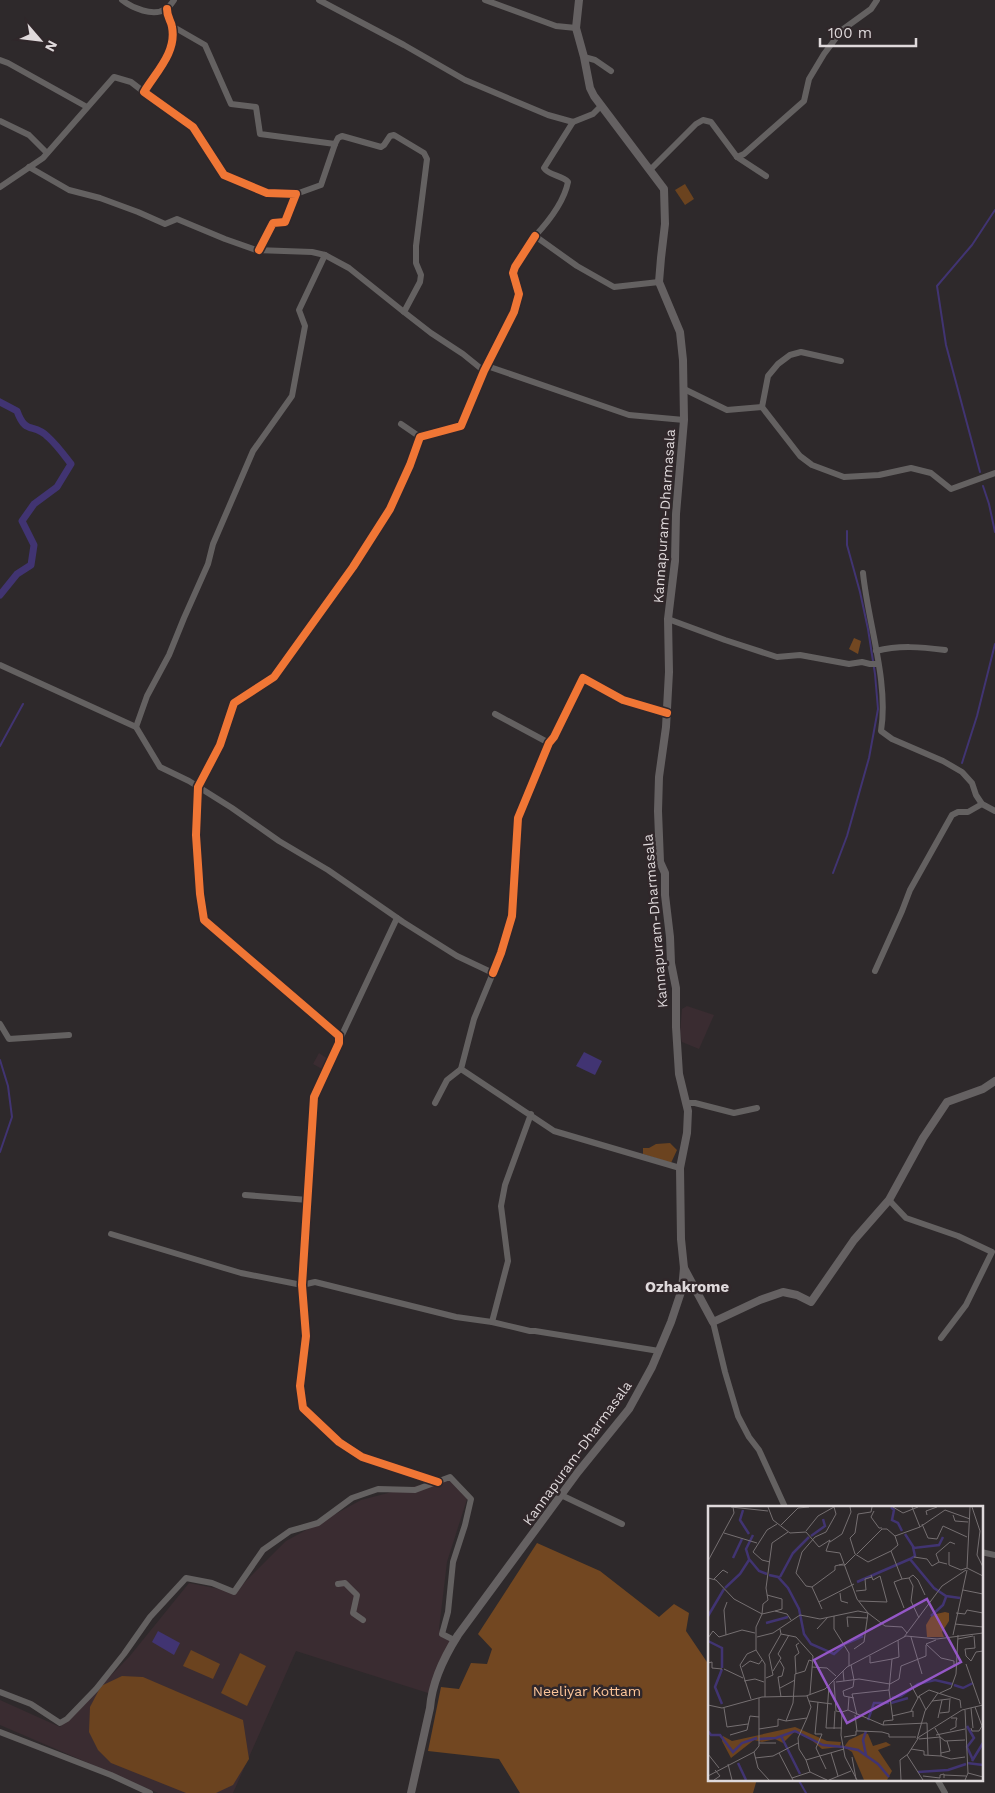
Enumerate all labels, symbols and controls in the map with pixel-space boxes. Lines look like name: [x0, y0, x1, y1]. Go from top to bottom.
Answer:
north arrow: [15, 15, 65, 65]
scale bar: [820, 15, 916, 47]
text: 100 m: [828, 24, 872, 42]
text: N: [42, 38, 61, 54]
street label: Kannapuram-Dharmasala: [650, 428, 678, 604]
street label: Kannapuram-Dharmasala: [639, 833, 671, 1009]
district label: Ozhakrome: [645, 1278, 729, 1296]
street label: Kannapuram-Dharmasala: [519, 1378, 635, 1528]
inset map: [708, 1506, 982, 1780]
park label: Neeliyar Kottam: [533, 1683, 641, 1699]

